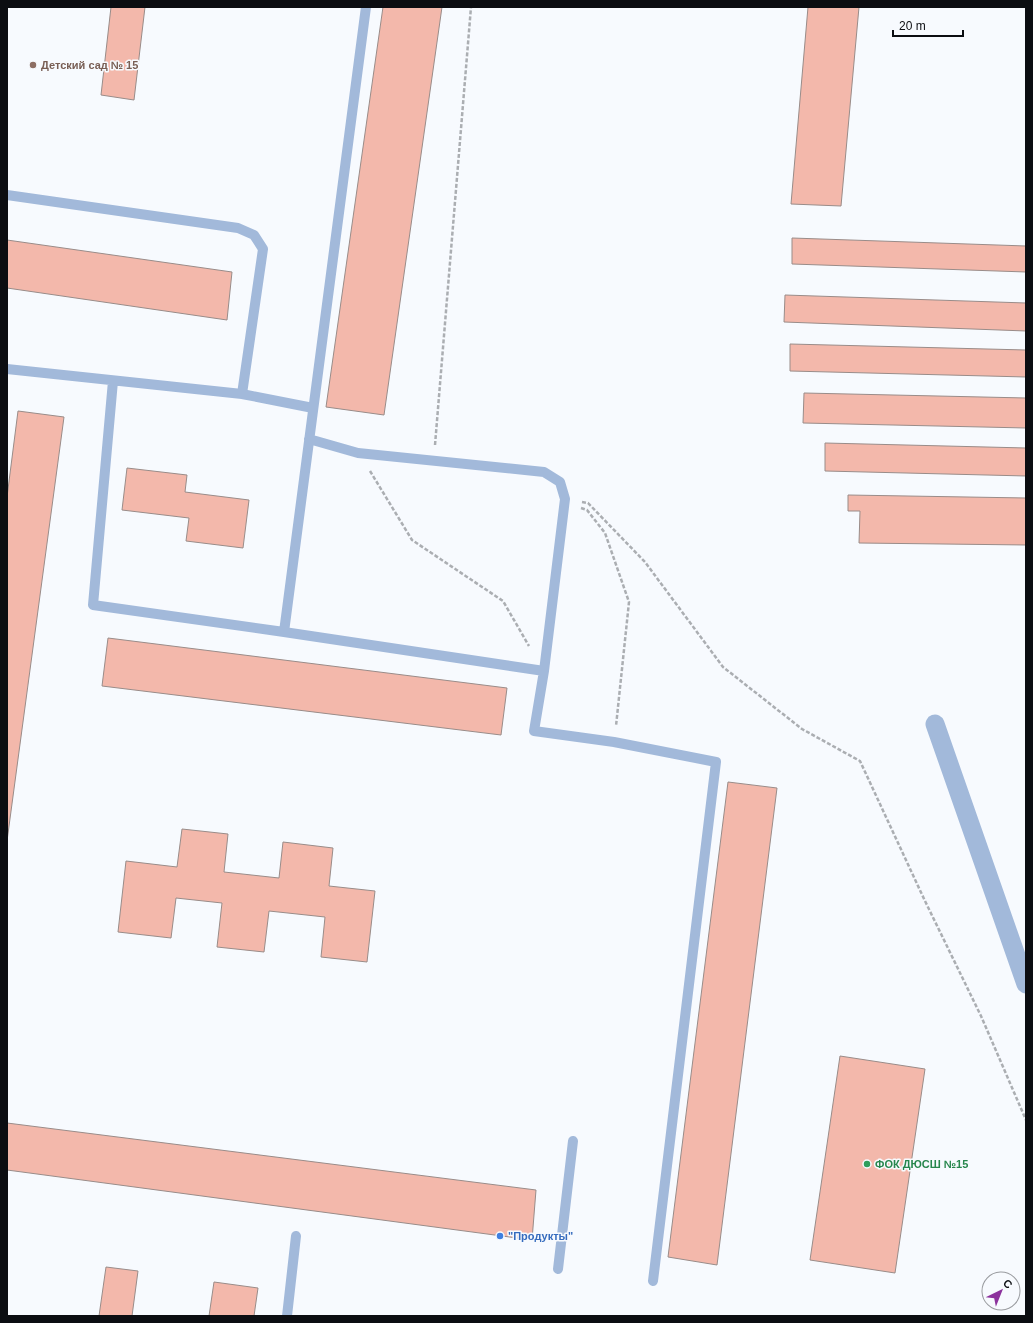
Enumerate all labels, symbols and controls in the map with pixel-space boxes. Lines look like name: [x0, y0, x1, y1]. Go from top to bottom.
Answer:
scale bar: [893, 12, 963, 38]
text: 20 m: [899, 19, 926, 33]
place label: Детский сад № 15: [41, 59, 138, 71]
marker: Детский сад № 15: [28, 60, 38, 70]
place label: ФОК ДЮСШ №15: [875, 1158, 968, 1170]
marker: ФОК ДЮСШ №15: [862, 1159, 872, 1169]
place label: "Продукты": [508, 1230, 573, 1242]
marker: "Продукты": [495, 1231, 505, 1241]
north arrow: [981, 1271, 1021, 1311]
text: С: [1001, 1277, 1015, 1291]

